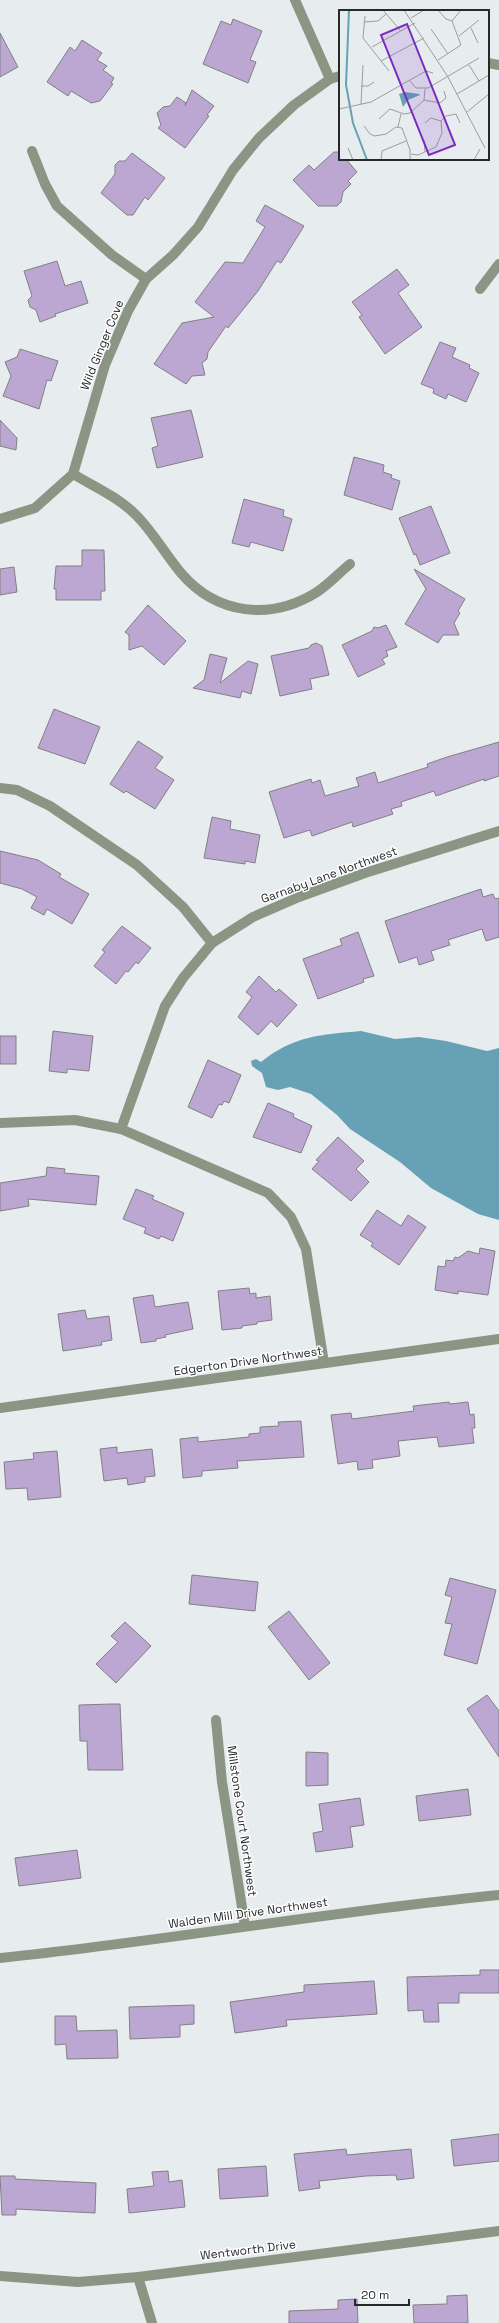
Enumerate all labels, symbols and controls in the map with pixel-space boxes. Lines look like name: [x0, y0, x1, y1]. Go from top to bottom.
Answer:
inset map: [339, 10, 489, 160]
street label: Wild Ginger Cove: [77, 297, 127, 393]
street label: Garnaby Lane Northwest: [259, 843, 399, 907]
street label: Edgerton Drive Northwest: [173, 1343, 323, 1379]
street label: Millstone Court Northwest: [223, 1744, 261, 1898]
street label: Walden Mill Drive Northwest: [167, 1894, 329, 1932]
street label: Wentworth Drive: [199, 2236, 297, 2264]
scale bar: [355, 2281, 409, 2307]
text: 20 m: [361, 2287, 389, 2303]

